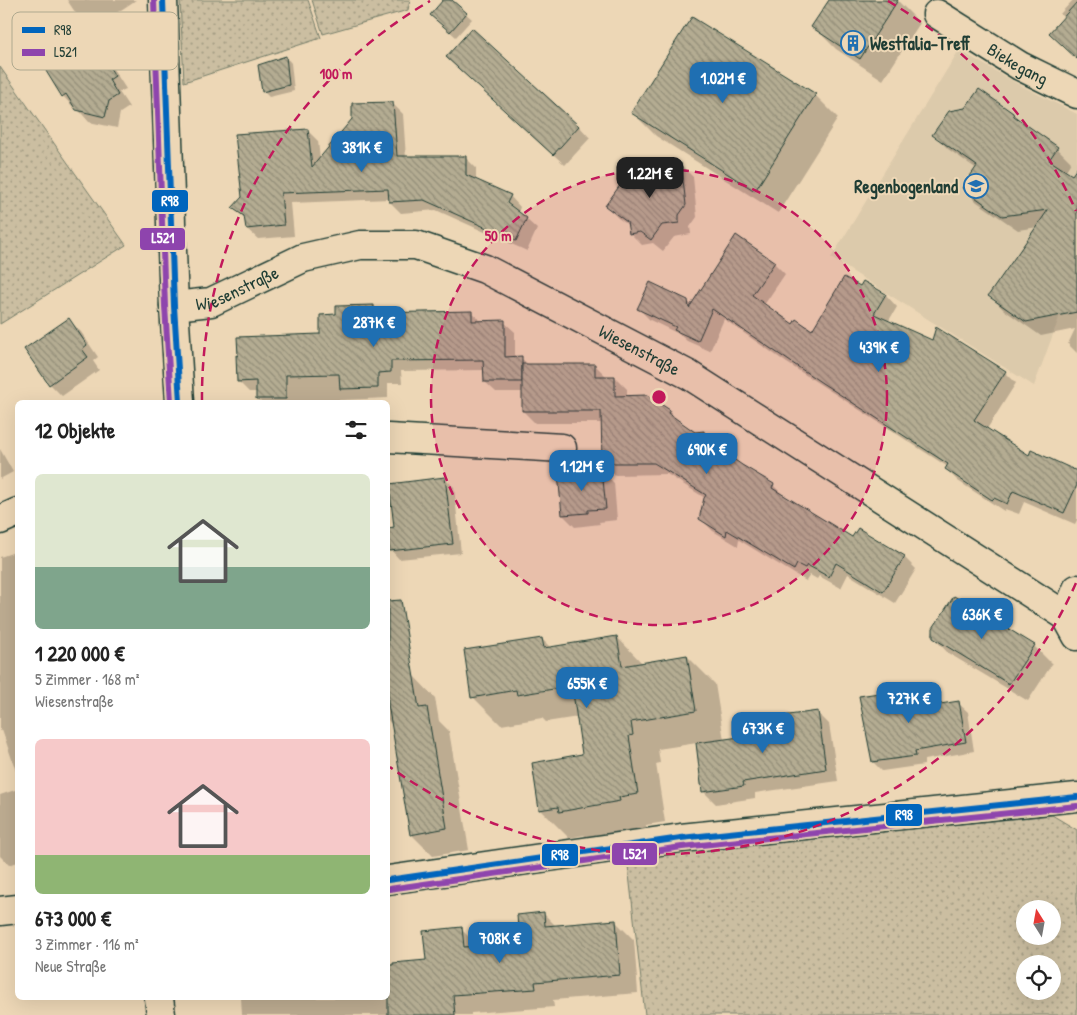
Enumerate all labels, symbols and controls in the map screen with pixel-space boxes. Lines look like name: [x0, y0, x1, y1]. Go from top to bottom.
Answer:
legend: [12, 12, 178, 70]
text: R98: [54, 20, 72, 39]
building icon: Westfalia-Treff: [840, 30, 866, 56]
place label: Westfalia-Treff: [870, 31, 971, 56]
street label: Biekegang: [983, 36, 1053, 91]
text: L521: [54, 42, 77, 61]
pin: 1.02M €: [677, 62, 769, 104]
text: 100 m: [320, 63, 352, 84]
text: 1.02M €: [701, 67, 745, 89]
pin: 381K €: [321, 130, 403, 173]
text: 381K €: [342, 136, 382, 158]
pin: 1.22M €: [604, 156, 696, 199]
text: 1.22M €: [627, 162, 673, 184]
school or university icon: Regenbogenland: [963, 173, 989, 199]
place label: Regenbogenland: [854, 174, 958, 200]
line badge: R98: [151, 189, 189, 213]
text: R98: [161, 191, 179, 210]
text: 50 m: [485, 225, 511, 246]
line badge: L521: [139, 227, 186, 251]
text: L521: [152, 228, 174, 247]
street label: Wiesenstraße: [194, 259, 282, 316]
pin: 287K €: [333, 306, 415, 348]
text: 287K €: [353, 311, 395, 333]
street label: Wiesenstraße: [595, 318, 685, 381]
pin: 439K €: [838, 330, 920, 373]
text: 439K €: [860, 336, 898, 358]
centre of rings: [650, 388, 668, 406]
text: 12 Objekte: [35, 416, 115, 445]
icon: filters: [342, 416, 370, 444]
pin: 690K €: [666, 432, 748, 475]
text: 690K €: [687, 438, 727, 460]
pin: 1.12M €: [536, 450, 628, 492]
text: 1.12M €: [560, 455, 604, 477]
icon: home: [158, 506, 248, 596]
pin: 636K €: [941, 598, 1023, 640]
text: 636K €: [962, 603, 1002, 625]
text: 1 220 000 €: [35, 639, 125, 668]
pin: 655K €: [546, 666, 628, 709]
text: 5 Zimmer · 168 m²: [35, 668, 139, 690]
text: 655K €: [567, 672, 607, 694]
pin: 727K €: [868, 682, 950, 724]
text: 727K €: [887, 687, 931, 709]
text: Wiesenstraße: [35, 690, 114, 712]
pin: 673K €: [722, 712, 804, 754]
text: 673K €: [742, 717, 784, 739]
icon: home: [158, 771, 248, 861]
line badge: R98: [885, 803, 923, 827]
text: R98: [895, 805, 913, 824]
line badge: L521: [611, 842, 658, 866]
line badge: R98: [541, 843, 579, 867]
text: L521: [624, 844, 646, 863]
text: R98: [551, 845, 569, 864]
north arrow: [1016, 900, 1061, 945]
map controls: [1016, 900, 1061, 1000]
text: 673 000 €: [35, 904, 111, 933]
pin: 708K €: [459, 922, 541, 964]
text: 708K €: [479, 927, 521, 949]
text: 3 Zimmer · 116 m²: [35, 933, 139, 955]
text: Neue Straße: [35, 955, 106, 977]
button: locate: [1016, 955, 1061, 1000]

